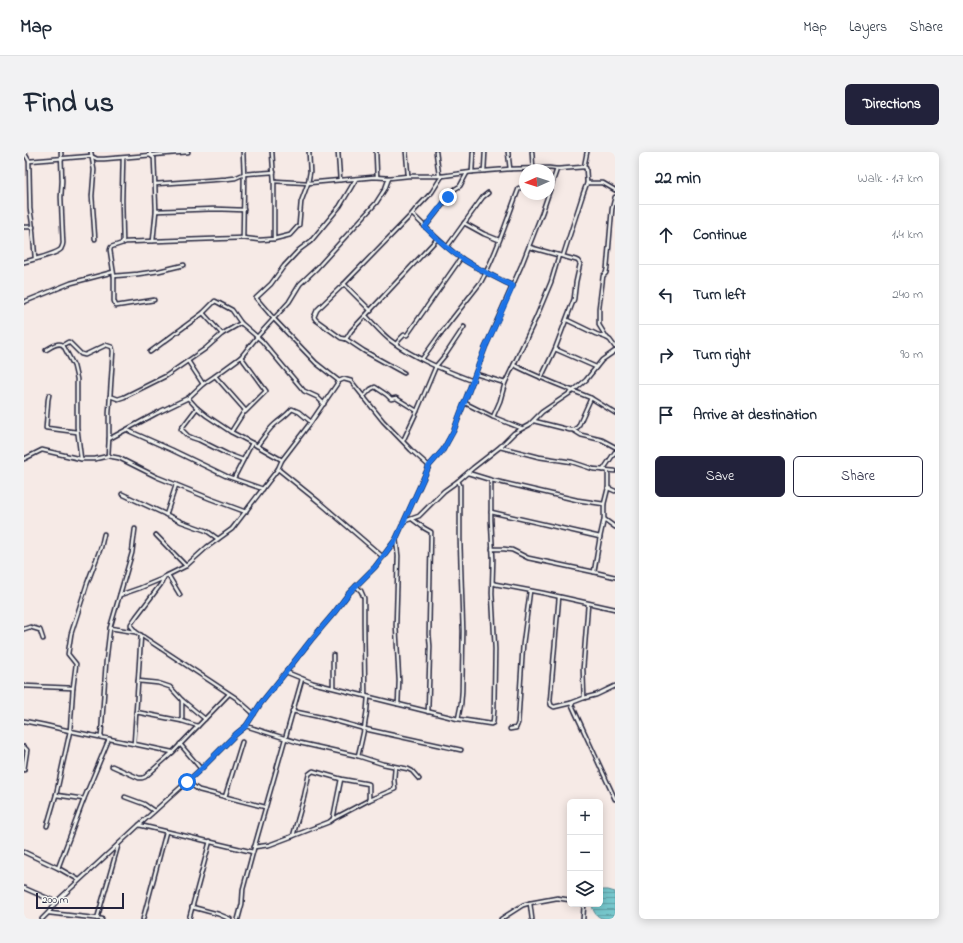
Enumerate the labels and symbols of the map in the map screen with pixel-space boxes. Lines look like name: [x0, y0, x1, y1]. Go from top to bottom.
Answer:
north arrow: [519, 164, 555, 200]
route end: [439, 188, 457, 206]
route start: [178, 773, 196, 791]
scale bar: [36, 891, 124, 910]

